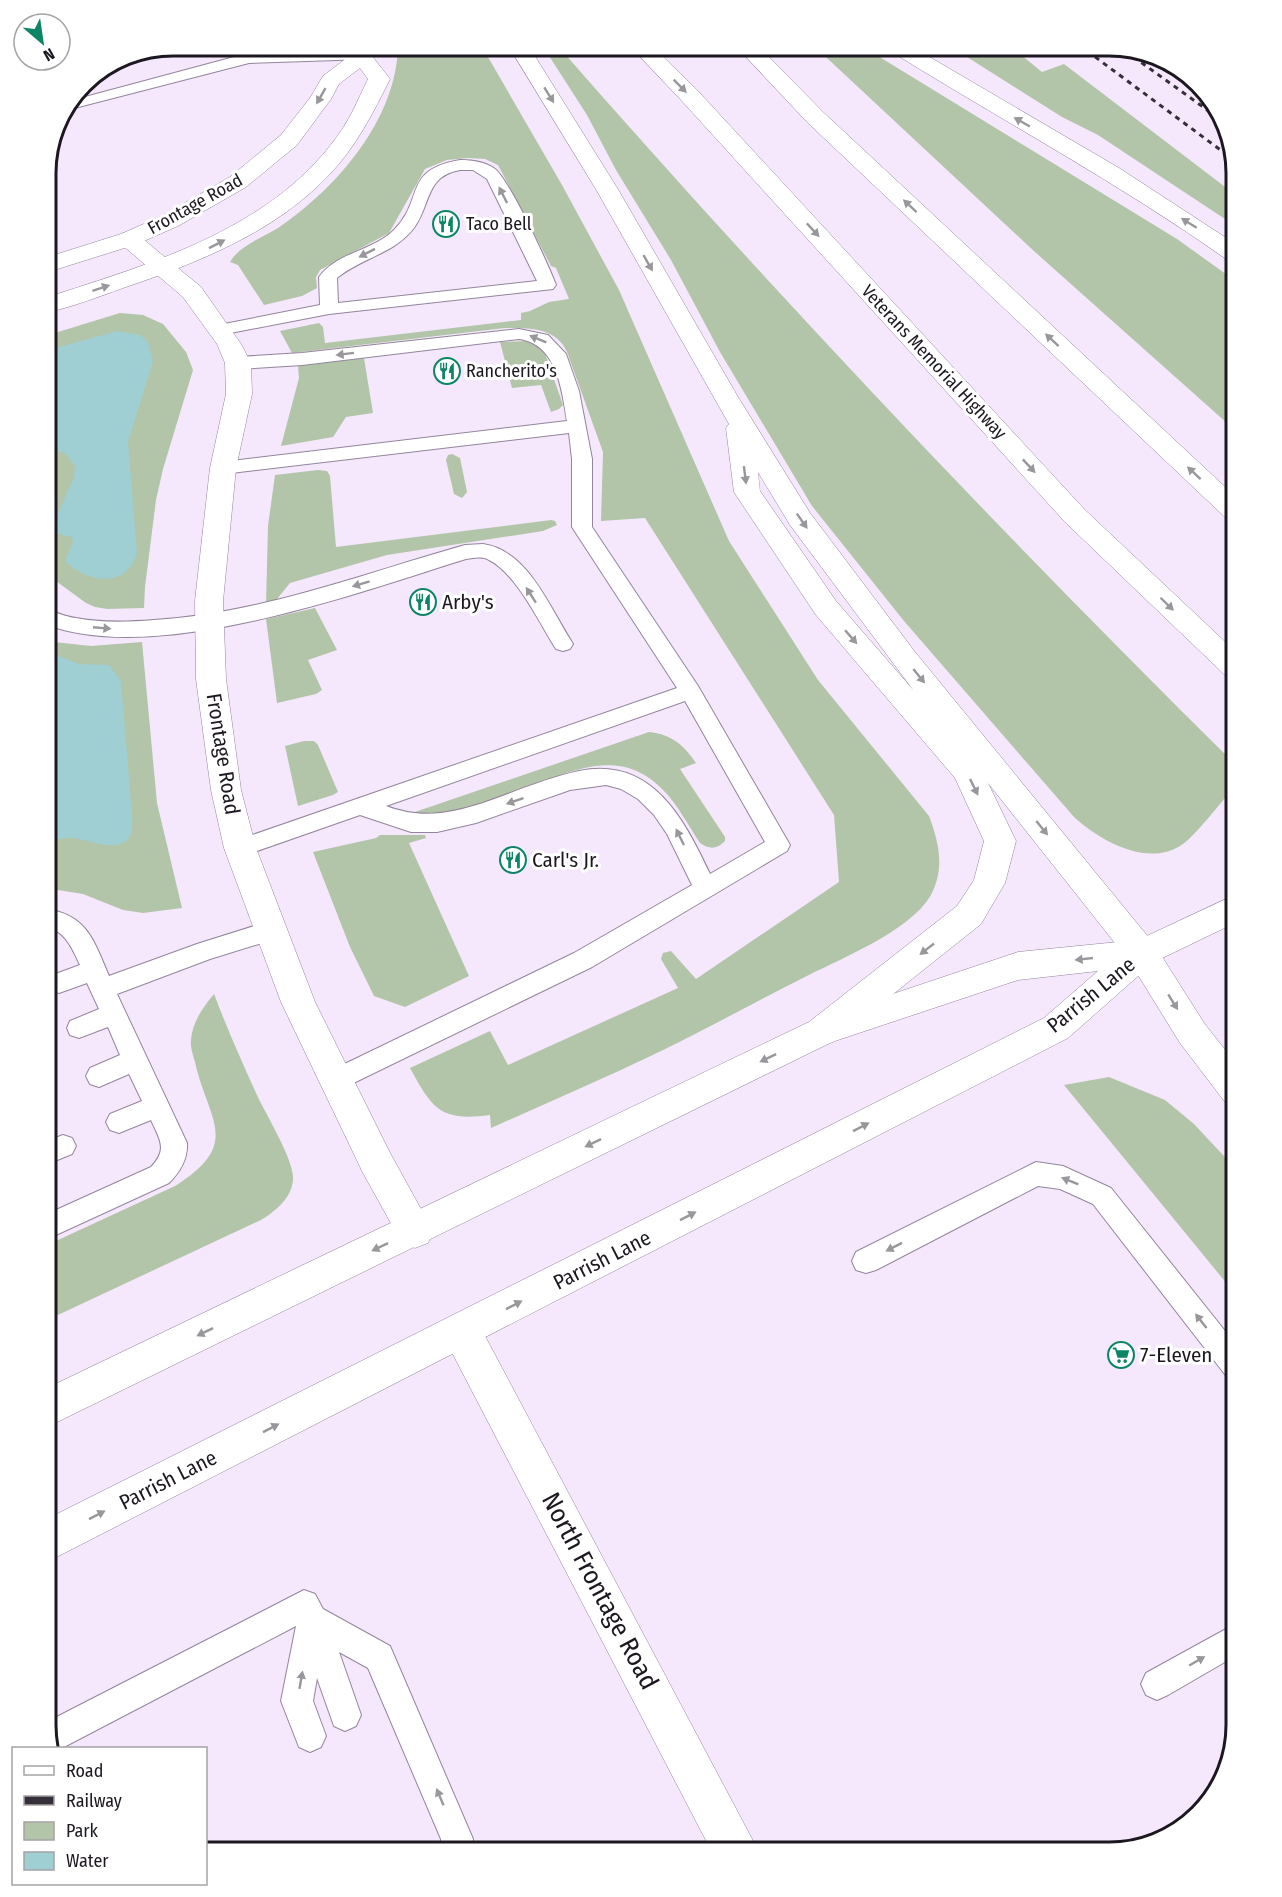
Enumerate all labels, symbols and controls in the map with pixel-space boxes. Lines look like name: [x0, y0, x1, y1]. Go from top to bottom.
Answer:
north arrow: [12, 12, 72, 72]
text: N: [40, 44, 58, 65]
one-way arrow: [673, 79, 687, 93]
one-way arrow: [543, 87, 554, 103]
one-way arrow: [316, 88, 326, 105]
one-way arrow: [1013, 117, 1030, 127]
street label: Frontage Road: [144, 169, 246, 239]
one-way arrow: [499, 186, 509, 204]
one-way arrow: [903, 200, 918, 213]
restaurant icon: Taco Bell: [431, 209, 461, 239]
place label: Taco Bell: [466, 213, 532, 235]
one-way arrow: [1181, 217, 1197, 228]
one-way arrow: [805, 222, 819, 236]
one-way arrow: [209, 239, 226, 249]
one-way arrow: [358, 248, 376, 258]
one-way arrow: [643, 254, 653, 271]
street label: Veterans Memorial Highway: [857, 280, 1011, 444]
one-way arrow: [92, 282, 110, 292]
one-way arrow: [528, 333, 546, 343]
one-way arrow: [1045, 334, 1060, 347]
one-way arrow: [335, 349, 354, 358]
restaurant icon: Rancherito's: [432, 356, 462, 386]
place label: Rancherito's: [466, 360, 557, 382]
one-way arrow: [1022, 459, 1036, 473]
one-way arrow: [740, 466, 750, 485]
one-way arrow: [1187, 467, 1201, 481]
one-way arrow: [796, 512, 808, 528]
one-way arrow: [352, 580, 370, 589]
restaurant icon: Arby's: [408, 587, 438, 617]
one-way arrow: [526, 587, 537, 604]
place label: Arby's: [442, 589, 494, 615]
one-way arrow: [1160, 597, 1175, 611]
one-way arrow: [92, 623, 111, 633]
one-way arrow: [844, 629, 857, 644]
one-way arrow: [913, 669, 925, 684]
street label: Frontage Road: [201, 691, 245, 817]
one-way arrow: [970, 779, 979, 796]
one-way arrow: [506, 797, 524, 806]
one-way arrow: [1035, 820, 1048, 836]
one-way arrow: [676, 829, 685, 846]
restaurant icon: Carl's Jr.: [498, 845, 528, 875]
place label: Carl's Jr.: [532, 847, 599, 873]
one-way arrow: [919, 942, 934, 954]
street label: Parrish Lane: [1042, 952, 1140, 1038]
one-way arrow: [1074, 954, 1093, 964]
one-way arrow: [1168, 994, 1179, 1010]
one-way arrow: [760, 1053, 777, 1062]
one-way arrow: [852, 1123, 870, 1133]
one-way arrow: [585, 1139, 602, 1148]
one-way arrow: [1061, 1176, 1079, 1186]
one-way arrow: [679, 1211, 696, 1221]
street label: Parrish Lane: [549, 1224, 655, 1296]
one-way arrow: [885, 1242, 902, 1252]
one-way arrow: [372, 1243, 389, 1252]
one-way arrow: [506, 1300, 523, 1310]
one-way arrow: [1196, 1314, 1208, 1329]
one-way arrow: [196, 1327, 213, 1337]
supermarket icon: 7-Eleven: [1106, 1340, 1136, 1370]
place label: 7-Eleven: [1140, 1342, 1212, 1368]
one-way arrow: [263, 1423, 280, 1432]
street label: Parrish Lane: [115, 1444, 221, 1516]
street label: North Frontage Road: [535, 1487, 665, 1695]
one-way arrow: [89, 1511, 106, 1520]
one-way arrow: [1189, 1656, 1206, 1666]
one-way arrow: [297, 1670, 306, 1689]
legend: [12, 1747, 207, 1885]
text: Road: [66, 1760, 103, 1782]
one-way arrow: [434, 1788, 444, 1806]
text: Railway: [66, 1790, 122, 1812]
text: Park: [66, 1820, 99, 1842]
text: Water: [66, 1850, 109, 1872]

